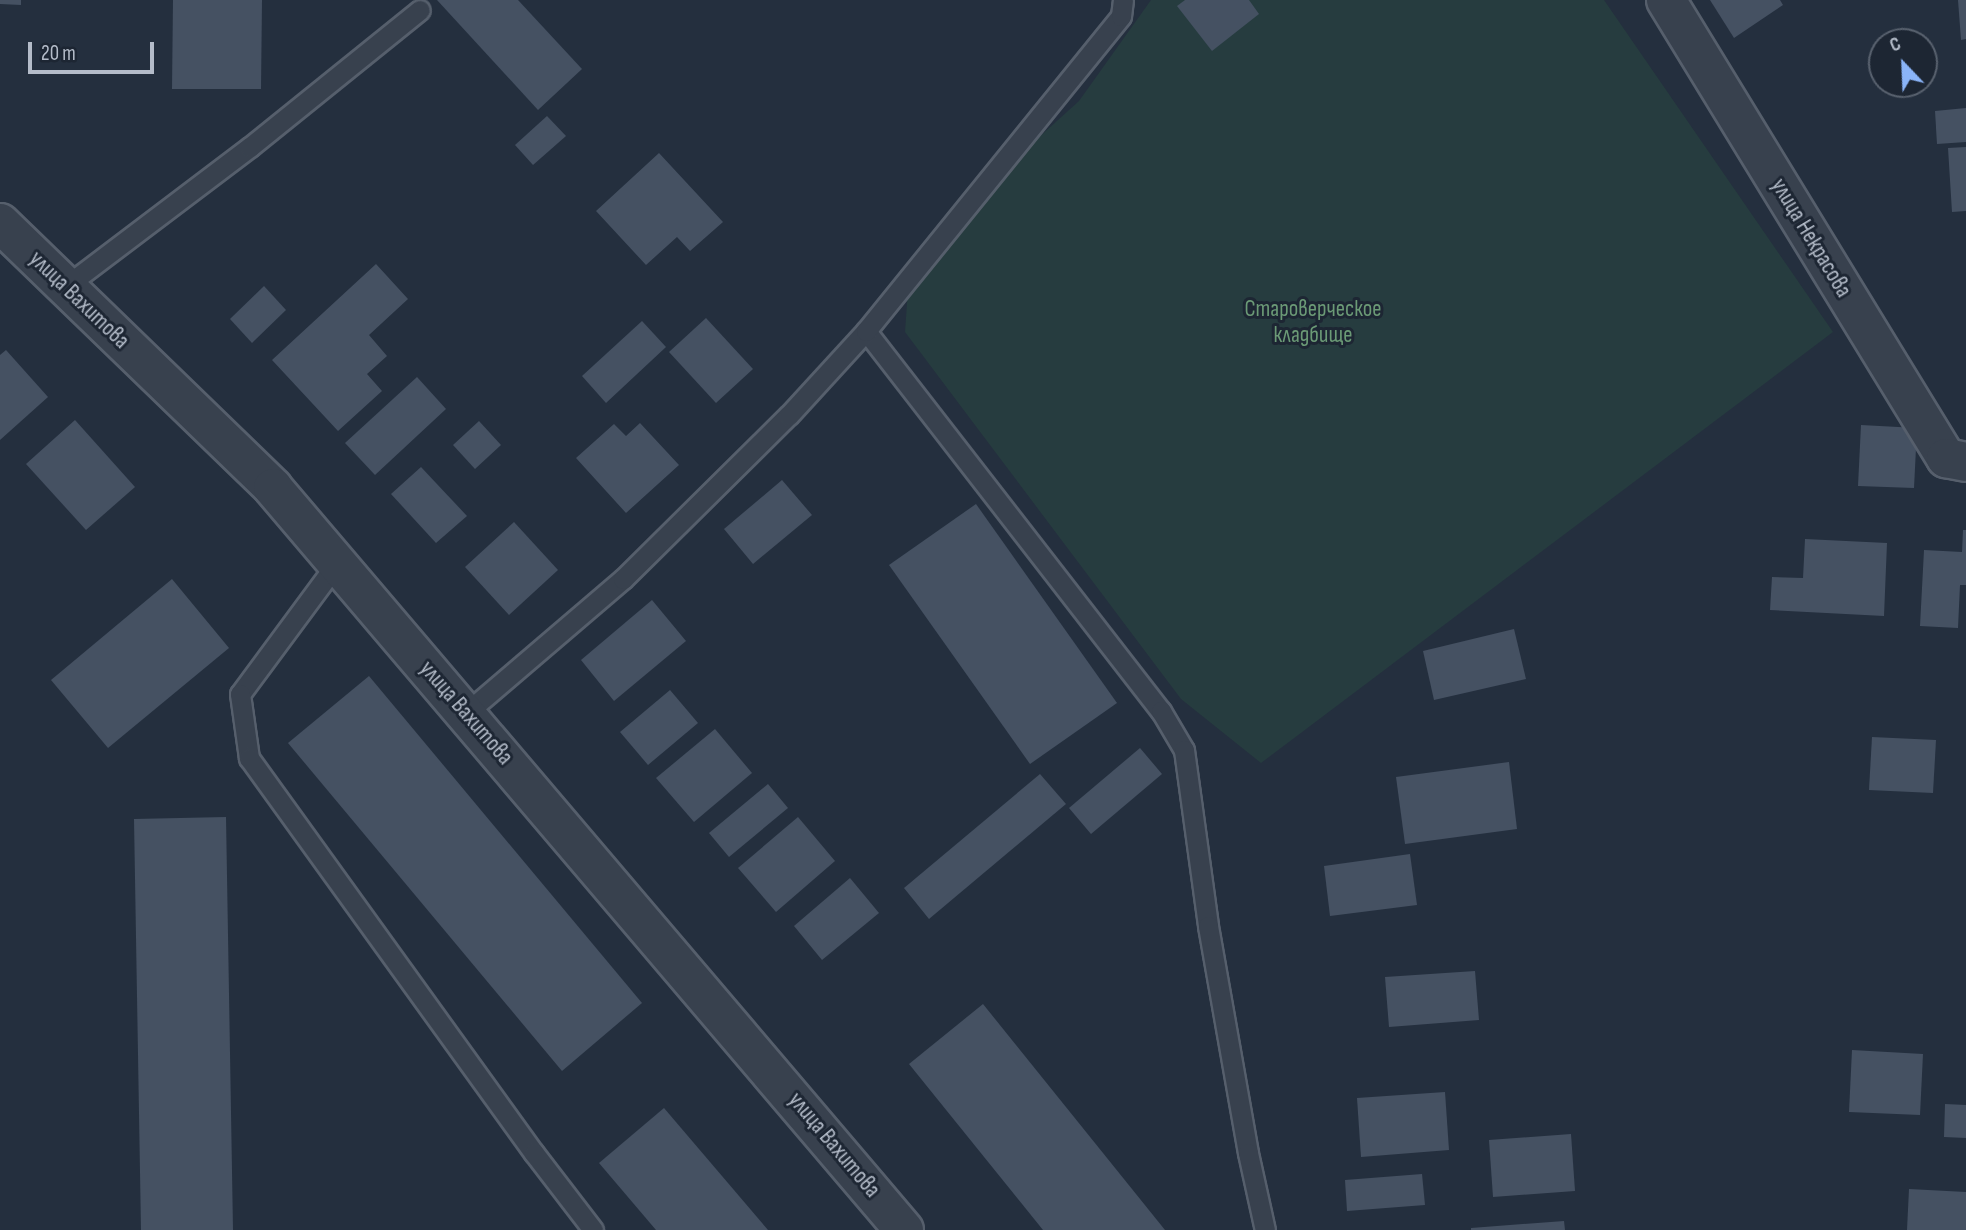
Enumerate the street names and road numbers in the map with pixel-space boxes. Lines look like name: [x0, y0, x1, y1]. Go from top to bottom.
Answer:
street label: улица Некрасова: [1765, 174, 1857, 302]
street label: улица Вахитова: [23, 245, 135, 355]
street label: улица Вахитова: [413, 655, 519, 771]
street label: улица Вахитова: [782, 1087, 886, 1203]

